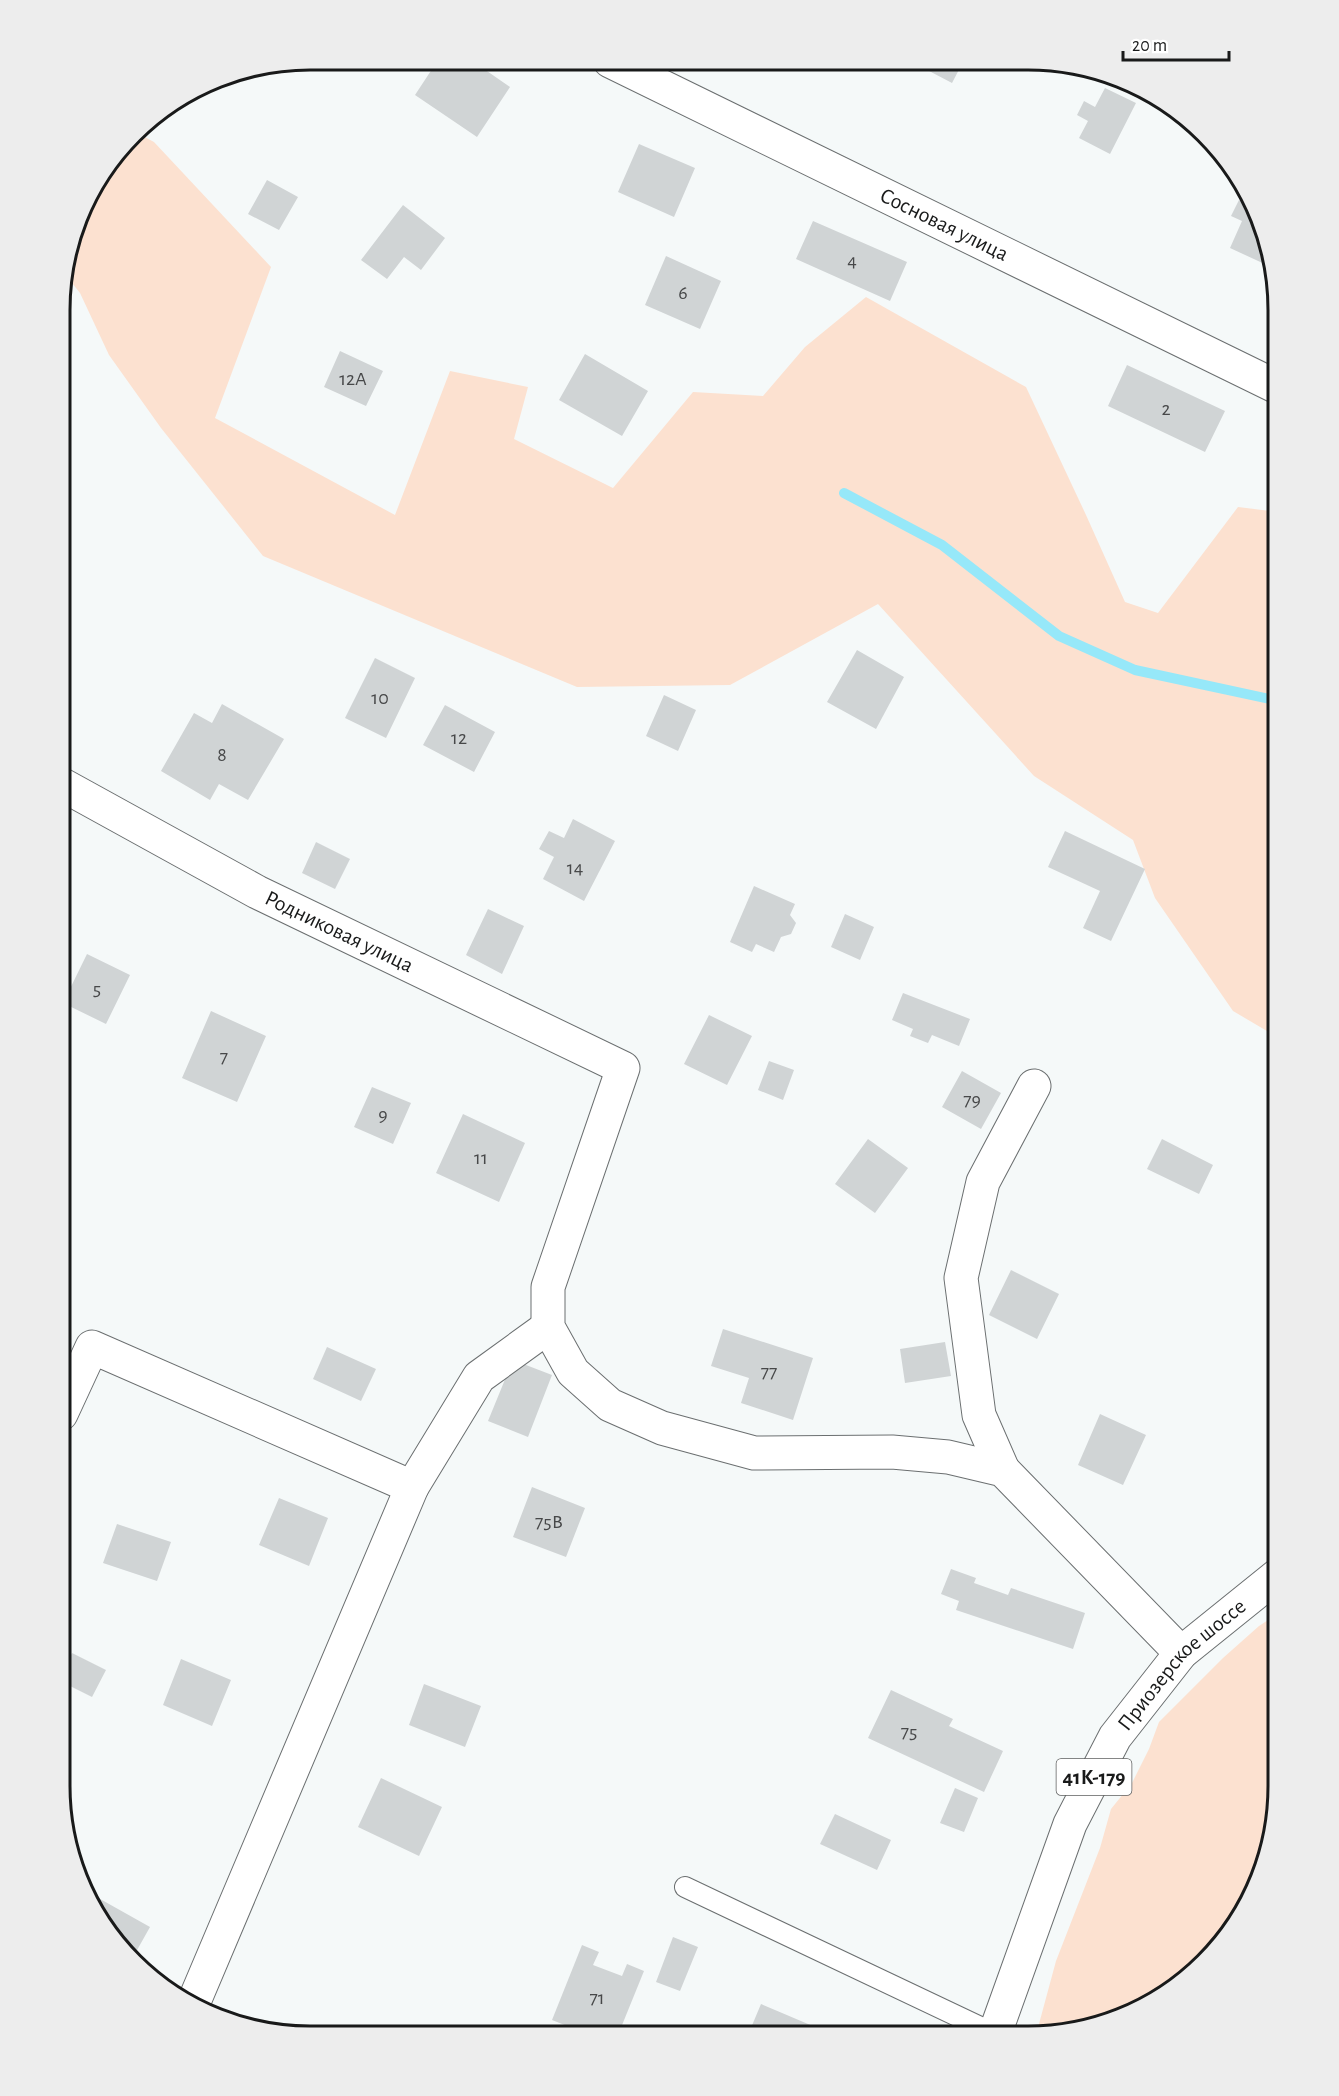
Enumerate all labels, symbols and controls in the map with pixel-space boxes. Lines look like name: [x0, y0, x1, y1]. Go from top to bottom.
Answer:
scale bar: [1123, 24, 1230, 62]
text: 20 m: [1132, 37, 1167, 55]
street label: Сосновая улица: [877, 184, 1012, 265]
house number: 4: [847, 251, 857, 271]
house number: 6: [678, 283, 688, 303]
house number: 12А: [339, 369, 367, 389]
house number: 2: [1161, 399, 1171, 419]
house number: 10: [371, 688, 389, 708]
house number: 12: [451, 728, 467, 748]
house number: 8: [217, 745, 227, 765]
house number: 14: [567, 858, 583, 878]
street label: Родниковая улица: [262, 887, 417, 976]
house number: 5: [93, 979, 101, 999]
house number: 7: [220, 1047, 228, 1067]
house number: 79: [963, 1090, 981, 1110]
house number: 9: [378, 1105, 388, 1125]
house number: 11: [474, 1148, 488, 1168]
house number: 77: [761, 1362, 777, 1382]
house number: 75В: [535, 1512, 563, 1532]
street label: Приозерское шоссе: [1113, 1595, 1250, 1735]
house number: 75: [901, 1722, 917, 1742]
road number: 41К-179: [1056, 1759, 1132, 1795]
house number: 71: [589, 1988, 605, 2008]

